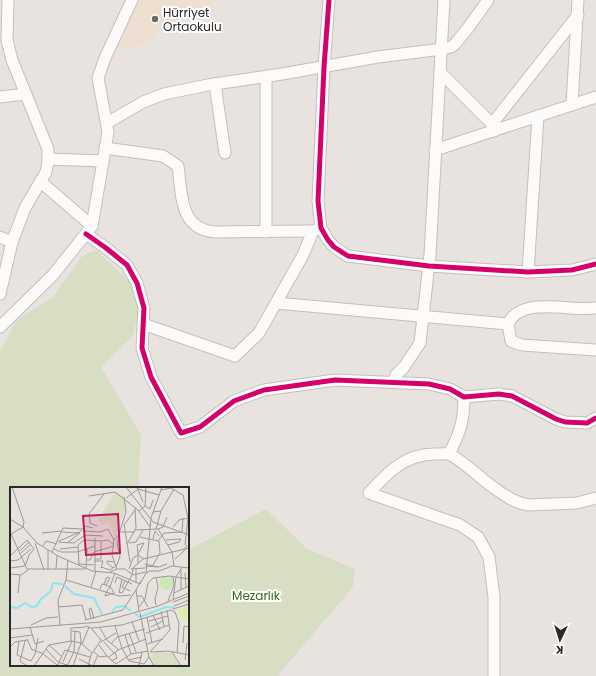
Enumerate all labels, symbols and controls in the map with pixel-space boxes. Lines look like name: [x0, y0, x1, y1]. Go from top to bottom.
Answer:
place label: Hürriyet Ortaokulu: [163, 4, 222, 35]
marker: Hürriyet Ortaokulu: [150, 14, 160, 24]
inset map: [10, 487, 189, 666]
park label: Mezarlık: [232, 587, 281, 604]
north arrow: [540, 620, 580, 660]
text: K: [555, 642, 564, 658]

